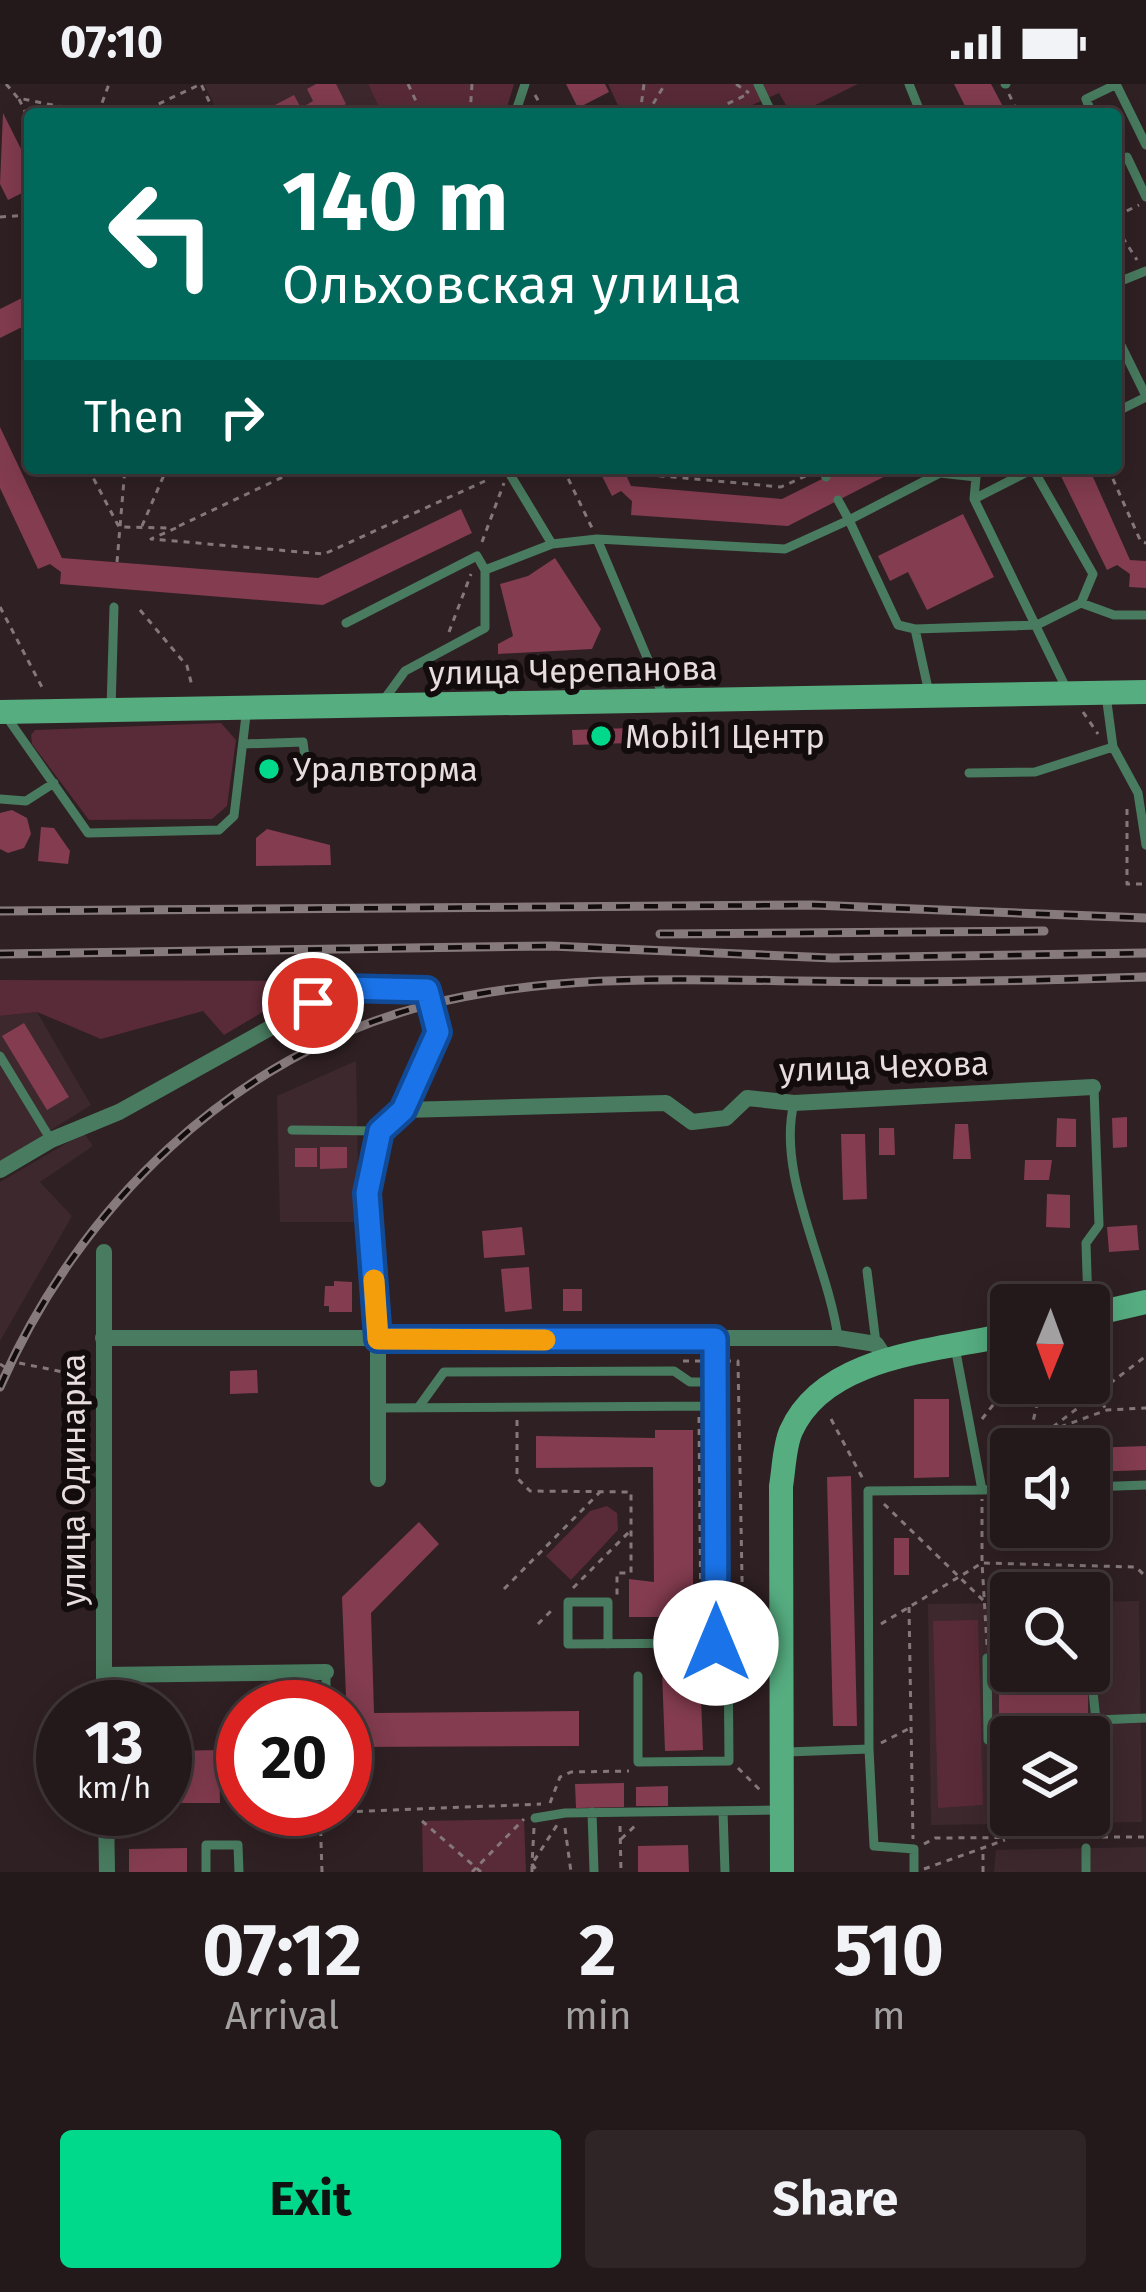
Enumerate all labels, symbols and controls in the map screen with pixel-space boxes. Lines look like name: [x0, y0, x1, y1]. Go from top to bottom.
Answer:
text: 07:10: [60, 15, 163, 69]
text: 140 m: [282, 151, 508, 252]
icon: left: [84, 156, 240, 312]
text: Ольховская улица: [282, 253, 742, 317]
icon: right: [209, 384, 275, 450]
text: Then: [84, 390, 185, 444]
street label: улица Черепанова: [428, 648, 718, 694]
place label: Mobil1 Центр: [625, 717, 825, 757]
marker: Mobil1 Центр: [588, 723, 614, 749]
place label: Уралвторма: [293, 750, 478, 790]
marker: Уралвторма: [256, 756, 282, 782]
pin: [262, 952, 364, 1054]
icon: arrive: [280, 970, 346, 1036]
street label: улица Чехова: [779, 1043, 990, 1091]
north arrow: [990, 1284, 1110, 1404]
map controls: [990, 1284, 1110, 1836]
street label: улица Одинарка: [54, 1353, 94, 1607]
button: sound: [990, 1428, 1110, 1548]
button: search: [990, 1572, 1110, 1692]
position arrow: [653, 1580, 779, 1706]
speed limit sign: 20: [216, 1680, 372, 1836]
text: 13: [84, 1707, 144, 1779]
button: layers: [990, 1716, 1110, 1836]
text: km/h: [77, 1770, 151, 1806]
text: 07:12: [202, 1908, 362, 1994]
text: 2: [579, 1908, 617, 1994]
text: 510: [834, 1908, 944, 1994]
text: Arrival: [225, 1993, 339, 2039]
text: min: [564, 1993, 632, 2039]
text: m: [872, 1993, 905, 2039]
button: Exit: [60, 2130, 561, 2268]
button: Share: [585, 2130, 1086, 2268]

